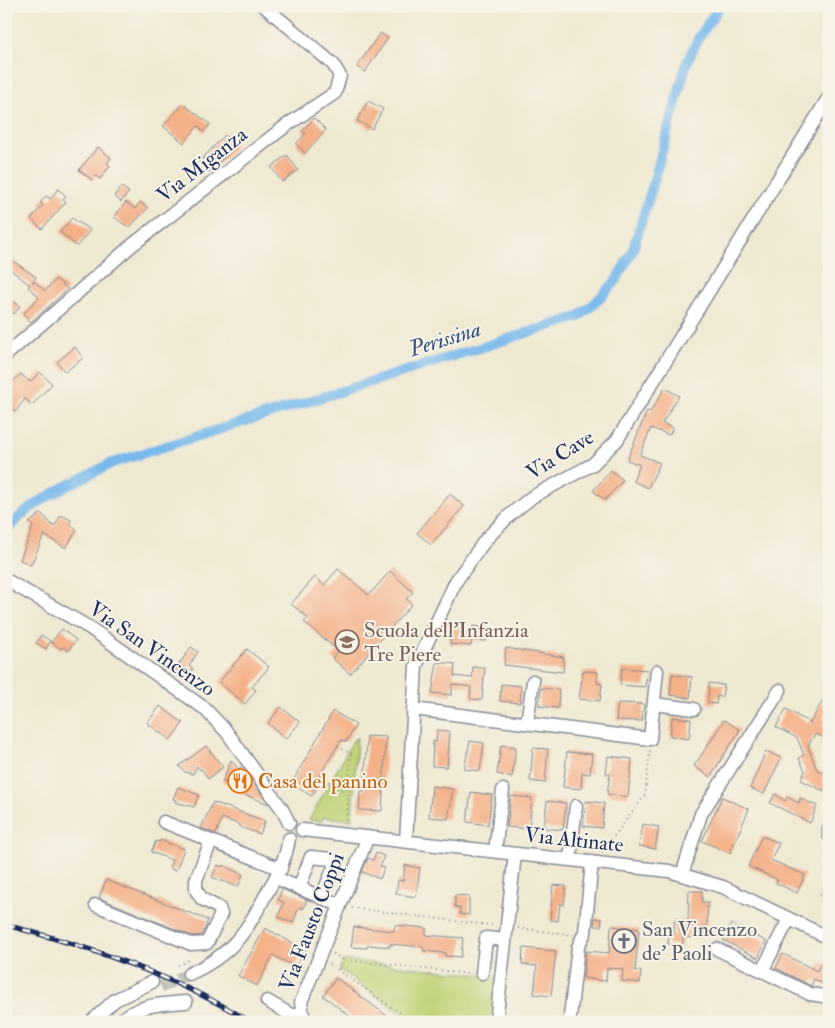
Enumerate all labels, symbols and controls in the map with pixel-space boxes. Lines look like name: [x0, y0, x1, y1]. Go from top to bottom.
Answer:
street label: Via Miganza: [151, 121, 253, 209]
water label: Perissina: [405, 315, 484, 363]
street label: Via Cave: [521, 424, 599, 486]
street label: Via San Vincenzo: [83, 595, 221, 703]
place label: Scuola dell'Infanzia Tre Piere: [364, 617, 529, 668]
school or university icon: Scuola dell'Infanzia Tre Piere: [334, 629, 360, 655]
restaurant icon: Casa del panino: [227, 768, 253, 794]
place label: Casa del panino: [258, 768, 388, 795]
street label: Via Altinate: [523, 821, 625, 859]
street label: Via Fausto Coppi: [273, 849, 351, 995]
place label: San Vincenzo de' Paoli: [642, 916, 757, 967]
church icon: San Vincenzo de' Paoli: [611, 928, 637, 954]

